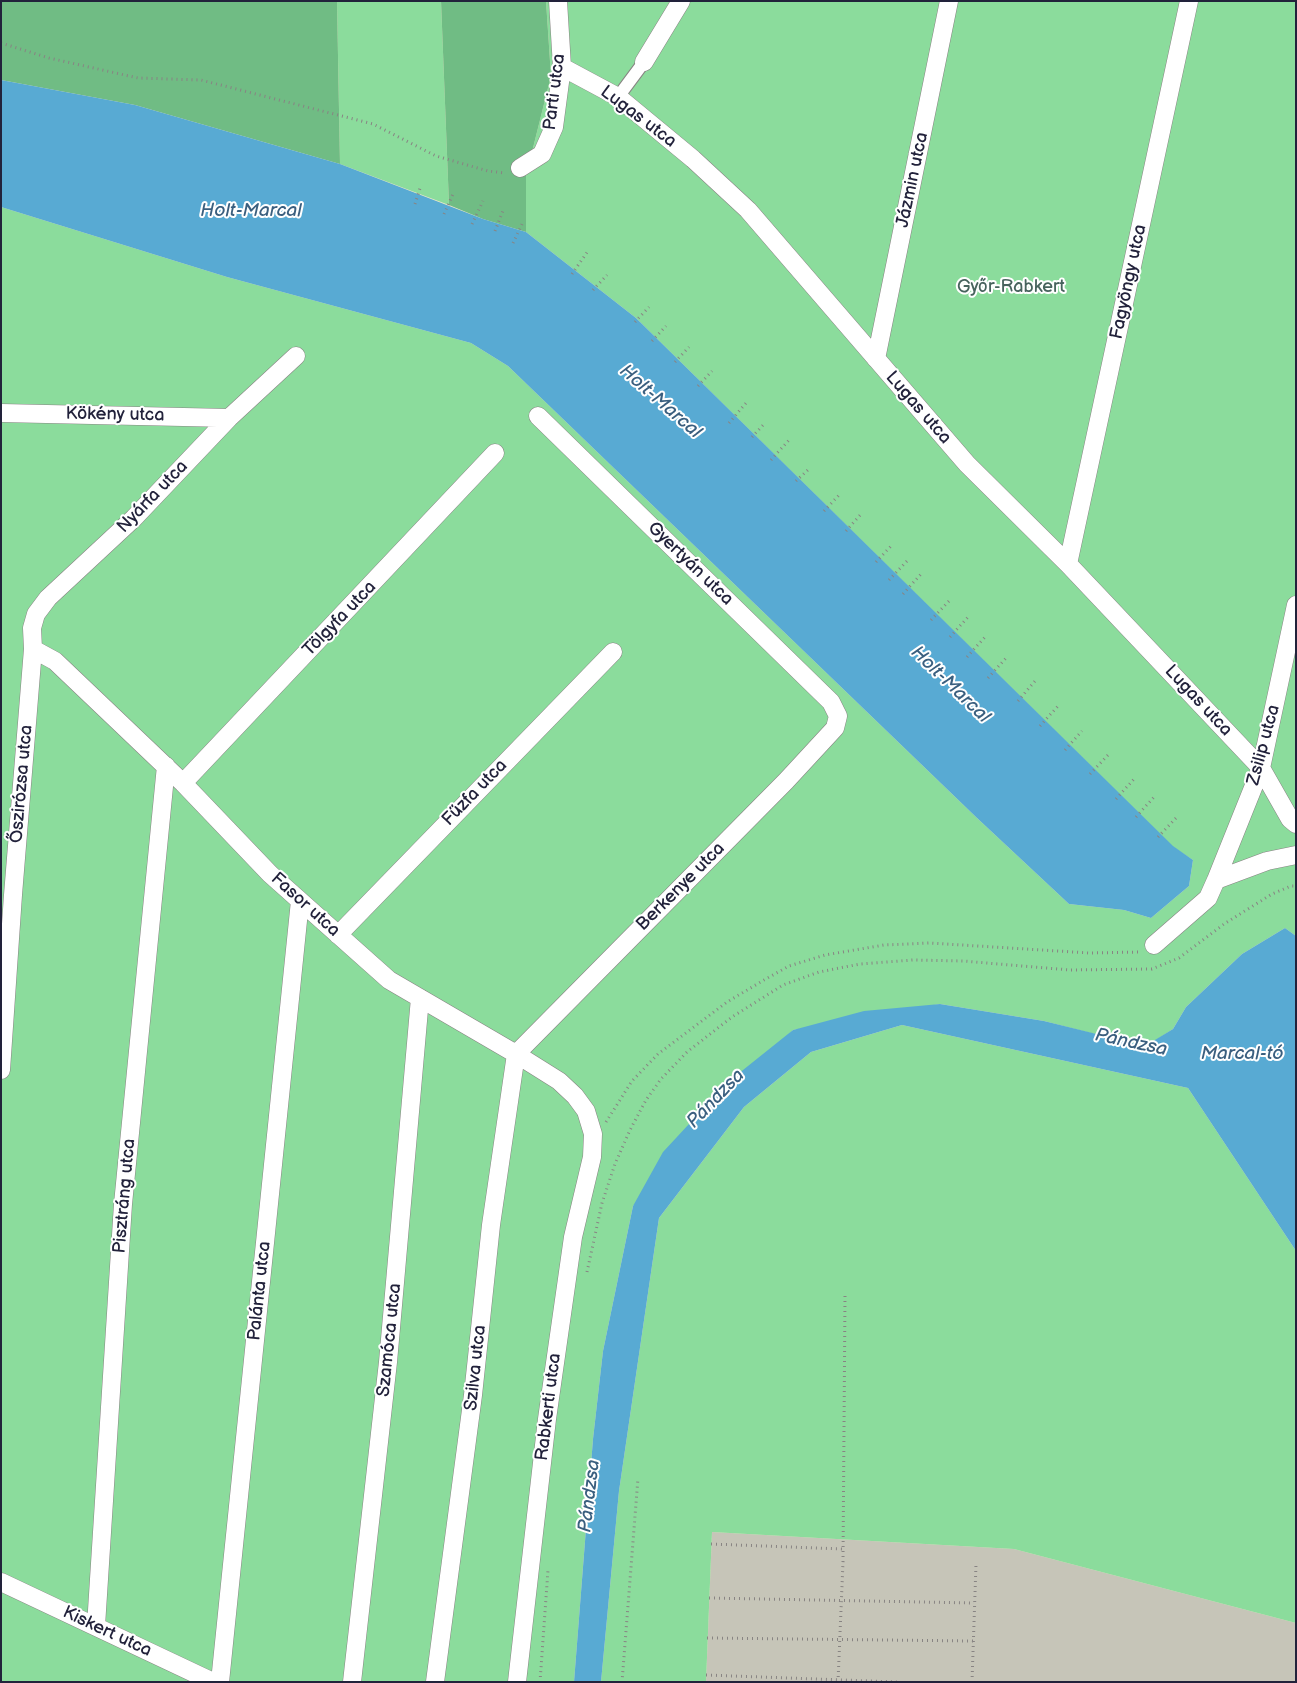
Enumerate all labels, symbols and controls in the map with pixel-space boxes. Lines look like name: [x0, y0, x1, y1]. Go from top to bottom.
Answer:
street label: Parti utca: [540, 53, 570, 131]
street label: Lugas utca: [596, 81, 680, 153]
street label: Jázmin utca: [892, 130, 934, 230]
water label: Holt-Marcal: [200, 200, 302, 222]
street label: Fagyöngy utca: [1106, 223, 1152, 341]
park label: Győr-Rabkert: [957, 276, 1065, 298]
water label: Holt-Marcal: [614, 360, 706, 444]
street label: Lugas utca: [880, 367, 956, 449]
street label: Kökény utca: [65, 403, 165, 427]
street label: Nyárfa utca: [113, 456, 193, 538]
street label: Gyertyán utca: [643, 518, 737, 610]
street label: Tölgyfa utca: [299, 577, 381, 661]
water label: Holt-Marcal: [906, 642, 994, 728]
street label: Lugas utca: [1160, 661, 1236, 741]
street label: Zsilip utca: [1243, 702, 1285, 788]
street label: Őszirózsa utca: [6, 724, 38, 844]
street label: Fűzfa utca: [438, 755, 512, 831]
street label: Berkenye utca: [632, 838, 730, 936]
street label: Fasor utca: [266, 868, 344, 942]
water label: Pándzsa: [1093, 1024, 1169, 1062]
water label: Marcal-tó: [1201, 1043, 1283, 1065]
water label: Pándzsa: [682, 1065, 750, 1133]
street label: Pisztráng utca: [109, 1138, 141, 1254]
street label: Palánta utca: [244, 1240, 276, 1342]
street label: Szamóca utca: [373, 1282, 407, 1398]
street label: Szilva utca: [461, 1324, 491, 1412]
street label: Rabkerti utca: [532, 1352, 566, 1462]
water label: Pándzsa: [574, 1458, 606, 1534]
street label: Kiskert utca: [59, 1602, 155, 1662]

